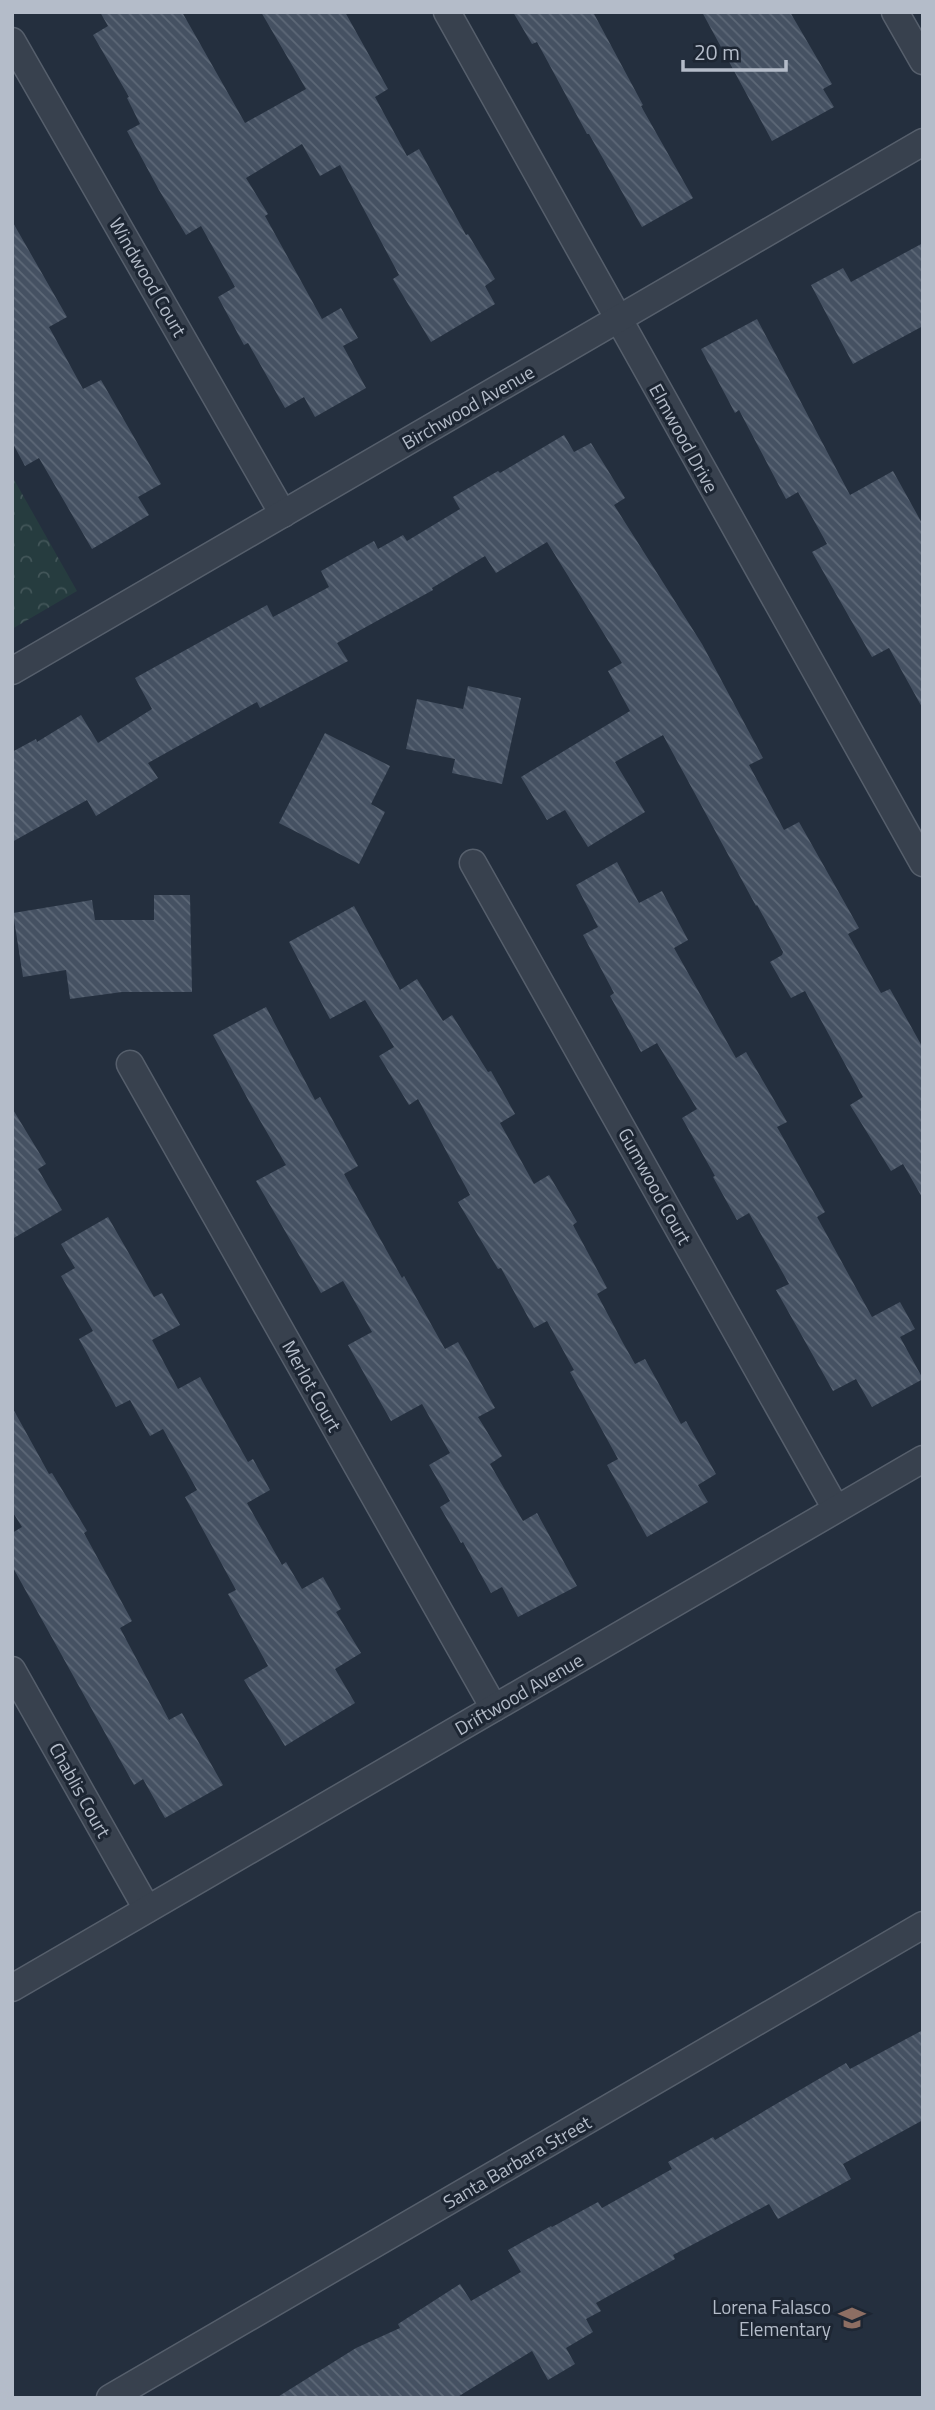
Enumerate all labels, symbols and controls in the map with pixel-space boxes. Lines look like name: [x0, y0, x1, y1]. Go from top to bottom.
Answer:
scale bar: [683, 28, 786, 72]
text: 20 m: [694, 36, 740, 68]
street label: Windwood Court: [103, 212, 195, 342]
street label: Birchwood Avenue: [396, 357, 539, 456]
street label: Elmwood Drive: [642, 378, 726, 498]
street label: Gumwood Court: [611, 1122, 700, 1250]
street label: Merlot Court: [275, 1335, 350, 1437]
street label: Driftwood Avenue: [449, 1645, 588, 1742]
street label: Chablis Court: [42, 1737, 119, 1843]
street label: Santa Barbara Street: [437, 2107, 597, 2216]
place label: Lorena Falasco Elementary: [712, 2292, 831, 2343]
school or university icon: Lorena Falasco Elementary: [837, 2303, 867, 2333]

